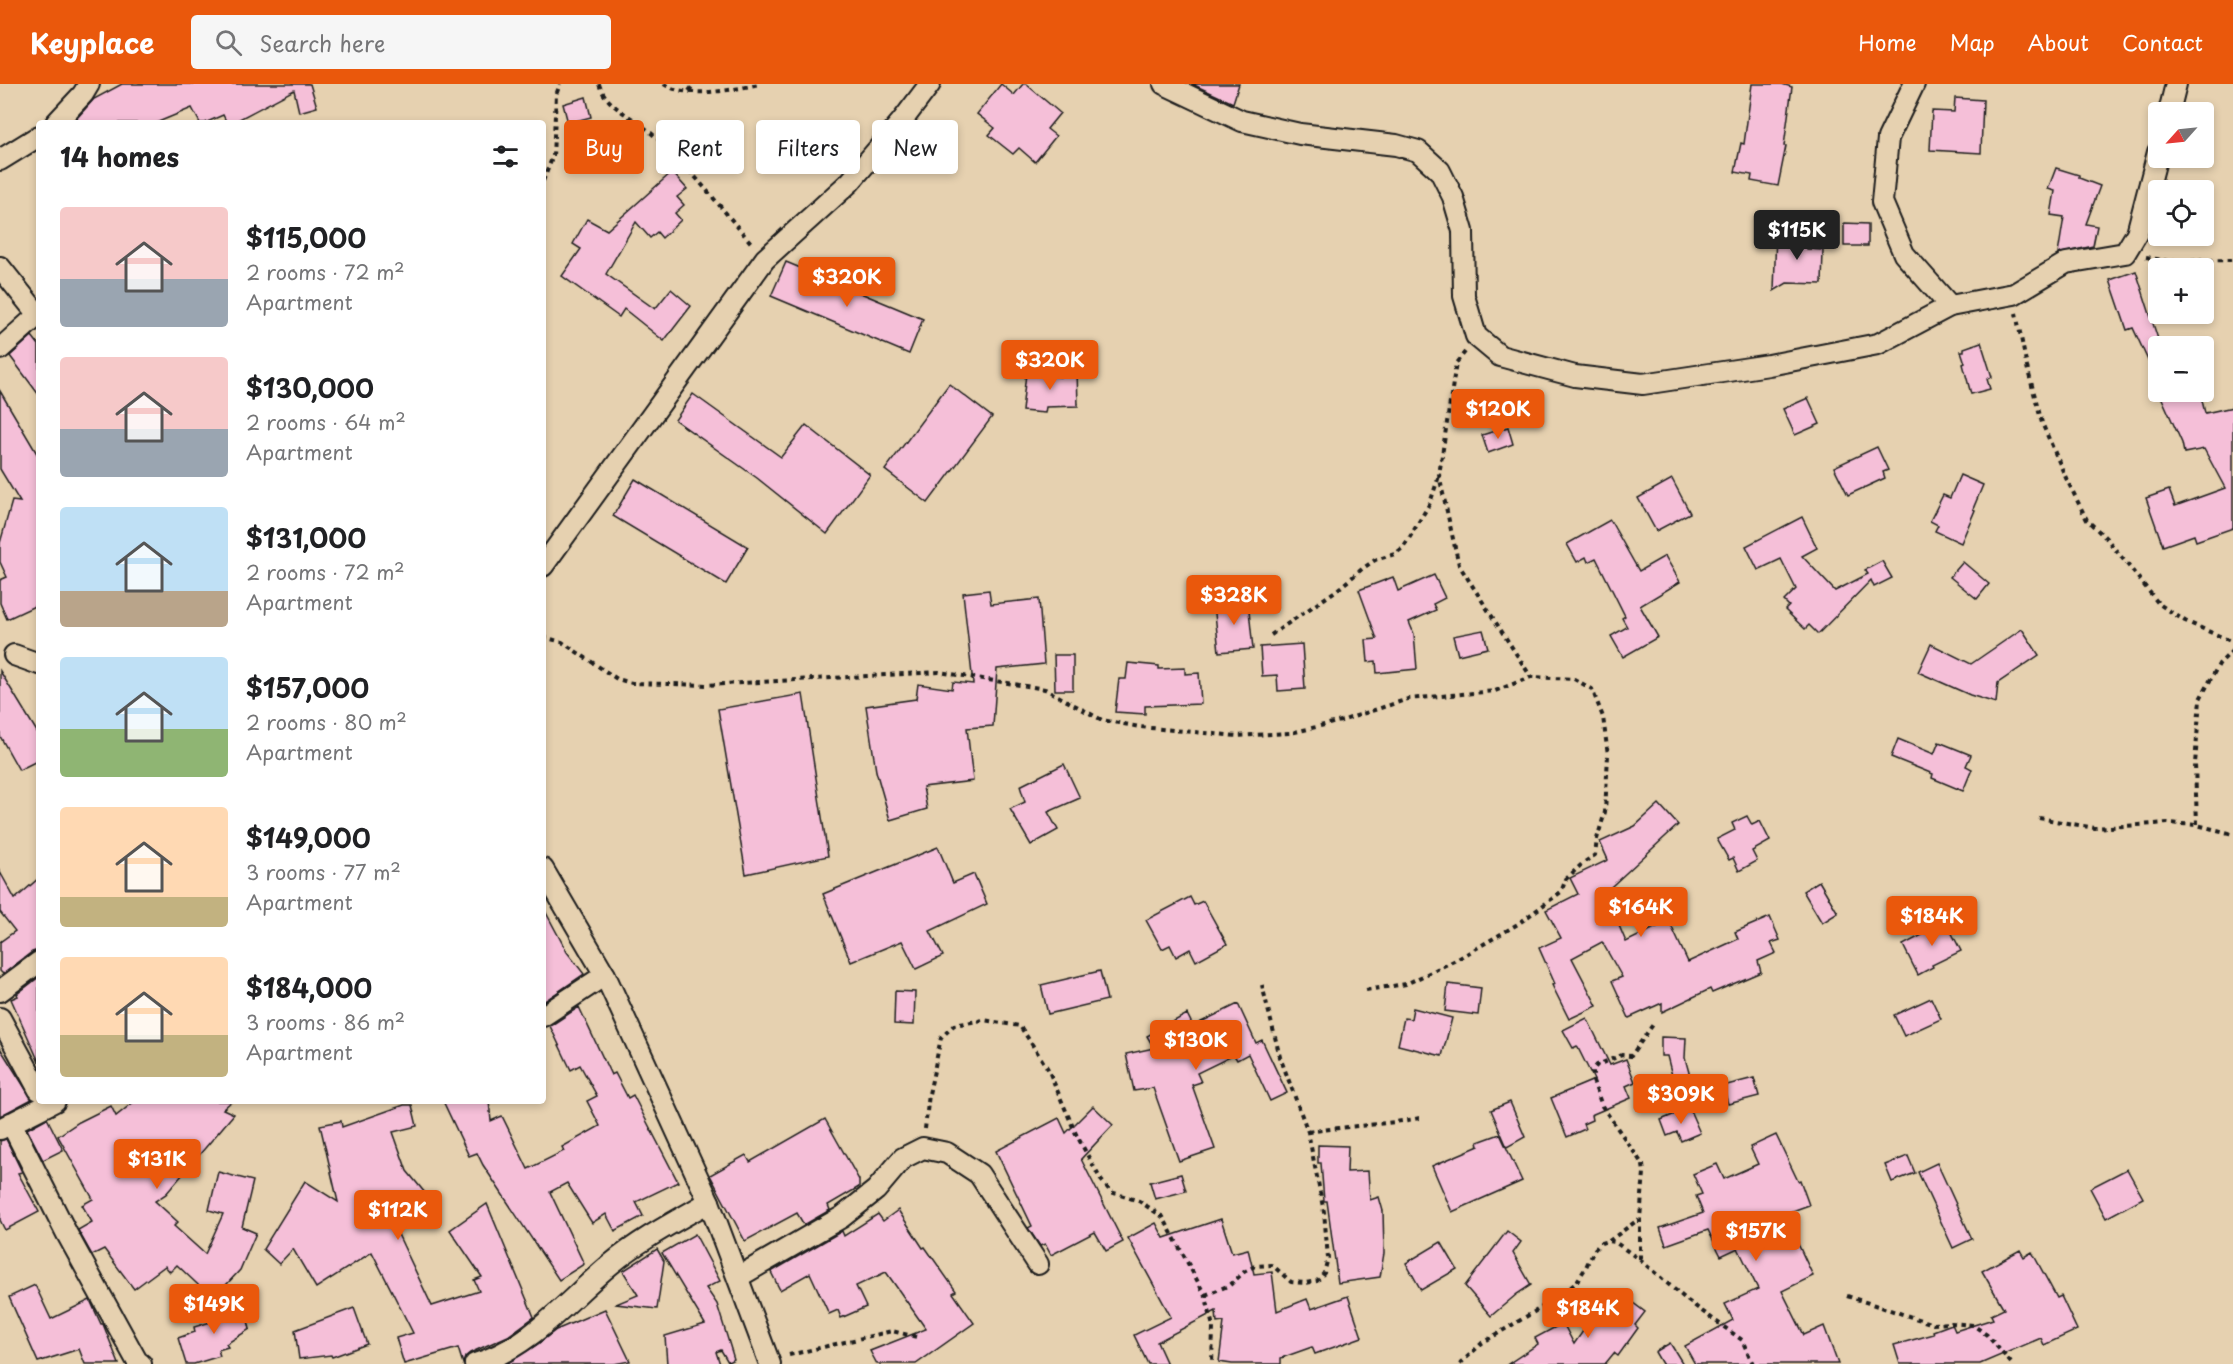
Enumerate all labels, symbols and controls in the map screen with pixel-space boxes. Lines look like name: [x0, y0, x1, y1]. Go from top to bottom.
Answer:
search box: [191, 15, 611, 69]
text: Keyplace: [30, 21, 155, 64]
icon: search: [212, 26, 245, 59]
text: Search here: [260, 26, 385, 59]
text: Home: [1858, 26, 1917, 58]
text: Map: [1950, 26, 1995, 58]
text: About: [2028, 26, 2089, 58]
text: Contact: [2122, 26, 2203, 58]
north arrow: [2148, 102, 2214, 168]
map controls: [2148, 102, 2214, 402]
chip: Buy: [564, 120, 644, 174]
chip: Rent: [656, 120, 744, 174]
chip: Filters: [756, 120, 860, 174]
chip: New: [872, 120, 958, 174]
text: 14 homes: [60, 137, 179, 176]
icon: filters: [489, 140, 522, 173]
button: locate: [2148, 180, 2214, 246]
pin: $115K: [1755, 210, 1839, 261]
text: $115K: [1768, 214, 1826, 244]
text: $115,000: [246, 218, 366, 257]
icon: home: [108, 231, 180, 303]
text: 2 rooms · 72 m²: [246, 257, 405, 287]
pin: $320K: [805, 257, 889, 308]
button: +: [2148, 258, 2214, 324]
text: $320K: [812, 261, 882, 291]
text: Apartment: [246, 287, 353, 317]
button: −: [2148, 336, 2214, 402]
pin: $320K: [1008, 340, 1092, 391]
text: $320K: [1015, 344, 1085, 374]
text: $130,000: [246, 368, 374, 407]
icon: home: [108, 381, 180, 453]
pin: $120K: [1456, 389, 1540, 440]
text: $120K: [1465, 393, 1531, 423]
text: 2 rooms · 64 m²: [246, 407, 406, 437]
text: Apartment: [246, 437, 353, 467]
text: $131,000: [246, 518, 366, 557]
icon: home: [108, 531, 180, 603]
text: 2 rooms · 72 m²: [246, 557, 405, 587]
pin: $328K: [1192, 575, 1276, 626]
text: $328K: [1200, 579, 1268, 609]
text: Apartment: [246, 587, 353, 617]
text: $157,000: [246, 668, 369, 707]
icon: home: [108, 681, 180, 753]
text: 2 rooms · 80 m²: [246, 707, 407, 737]
text: Apartment: [246, 737, 353, 767]
text: $149,000: [246, 818, 371, 857]
icon: home: [108, 831, 180, 903]
text: 3 rooms · 77 m²: [246, 857, 401, 887]
text: Apartment: [246, 887, 353, 917]
pin: $164K: [1599, 887, 1683, 938]
text: $164K: [1609, 891, 1673, 921]
pin: $184K: [1890, 896, 1974, 947]
text: $184K: [1900, 900, 1964, 930]
text: $184,000: [246, 968, 372, 1007]
icon: home: [108, 981, 180, 1053]
text: 3 rooms · 86 m²: [246, 1007, 405, 1037]
pin: $130K: [1154, 1020, 1238, 1071]
text: $130K: [1164, 1024, 1228, 1054]
text: Apartment: [246, 1037, 353, 1067]
pin: $309K: [1639, 1074, 1723, 1125]
text: $309K: [1647, 1078, 1715, 1108]
pin: $131K: [115, 1139, 199, 1190]
text: $131K: [128, 1143, 186, 1173]
pin: $112K: [356, 1190, 440, 1241]
text: $112K: [368, 1194, 428, 1224]
pin: $157K: [1714, 1211, 1798, 1262]
text: $157K: [1726, 1215, 1786, 1245]
pin: $149K: [172, 1284, 256, 1335]
text: $149K: [183, 1288, 245, 1318]
pin: $184K: [1546, 1288, 1630, 1339]
text: $184K: [1556, 1292, 1620, 1322]

